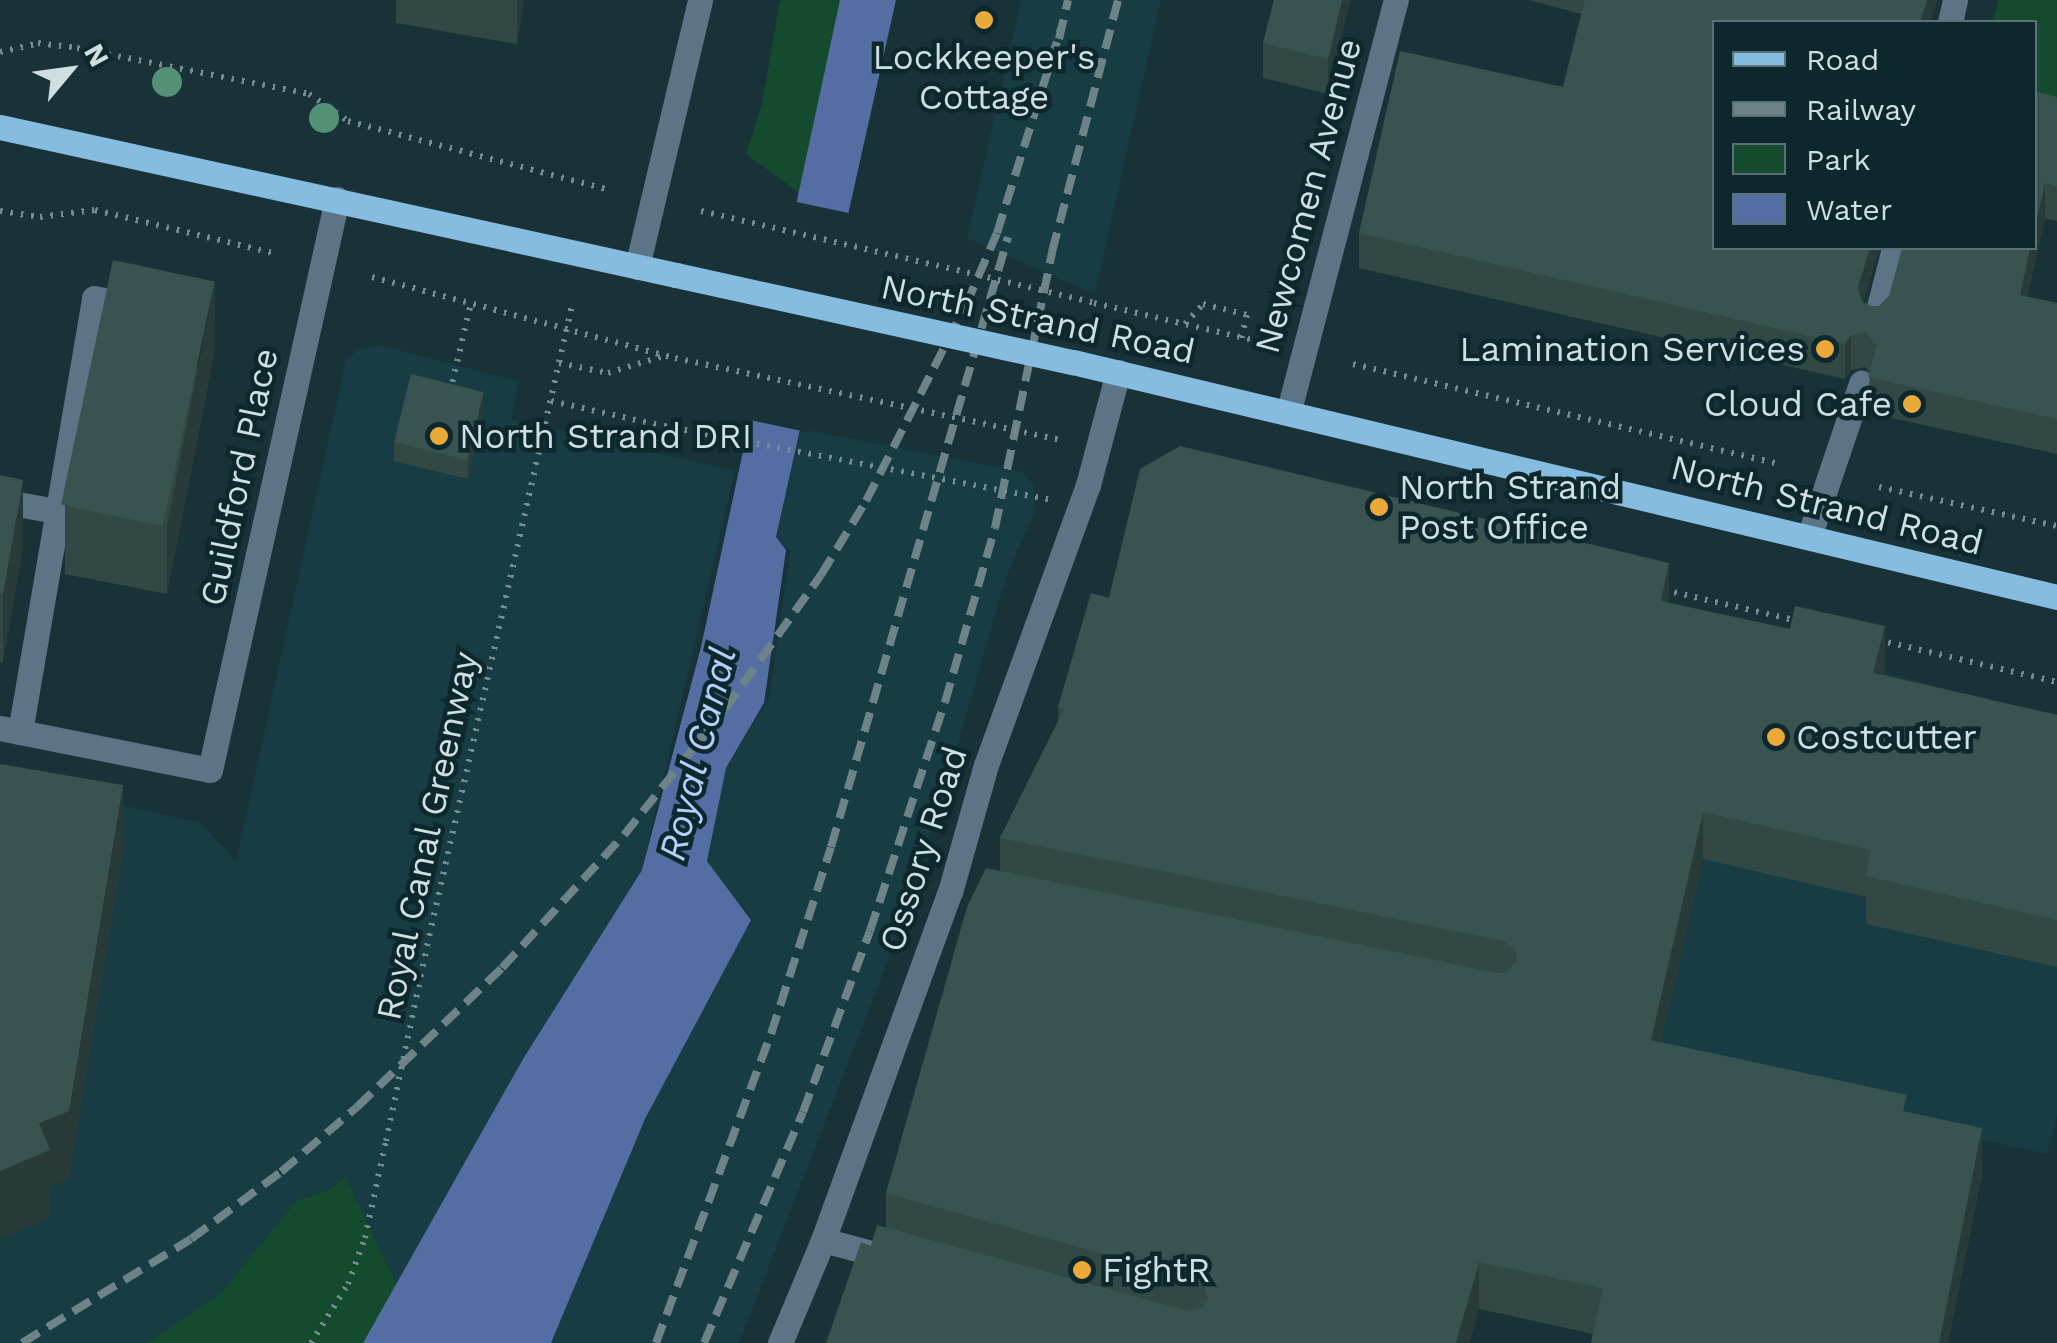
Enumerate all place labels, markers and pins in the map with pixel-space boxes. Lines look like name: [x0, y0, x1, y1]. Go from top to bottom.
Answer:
marker: Lockkeeper's Cottage: [973, 9, 995, 31]
place label: Lockkeeper's Cottage: [872, 36, 1096, 118]
place label: Lamination Services: [1460, 328, 1805, 370]
marker: Lamination Services: [1814, 338, 1836, 360]
place label: Cloud Cafe: [1704, 383, 1892, 425]
marker: Cloud Cafe: [1901, 393, 1923, 415]
place label: North Strand DRI: [459, 415, 752, 457]
marker: North Strand DRI: [428, 425, 450, 447]
place label: North Strand Post Office: [1399, 466, 1621, 548]
marker: North Strand Post Office: [1368, 496, 1390, 518]
place label: Costcutter: [1796, 716, 1977, 758]
marker: Costcutter: [1765, 726, 1787, 748]
place label: FightR: [1102, 1249, 1211, 1291]
marker: FightR: [1071, 1259, 1093, 1281]

